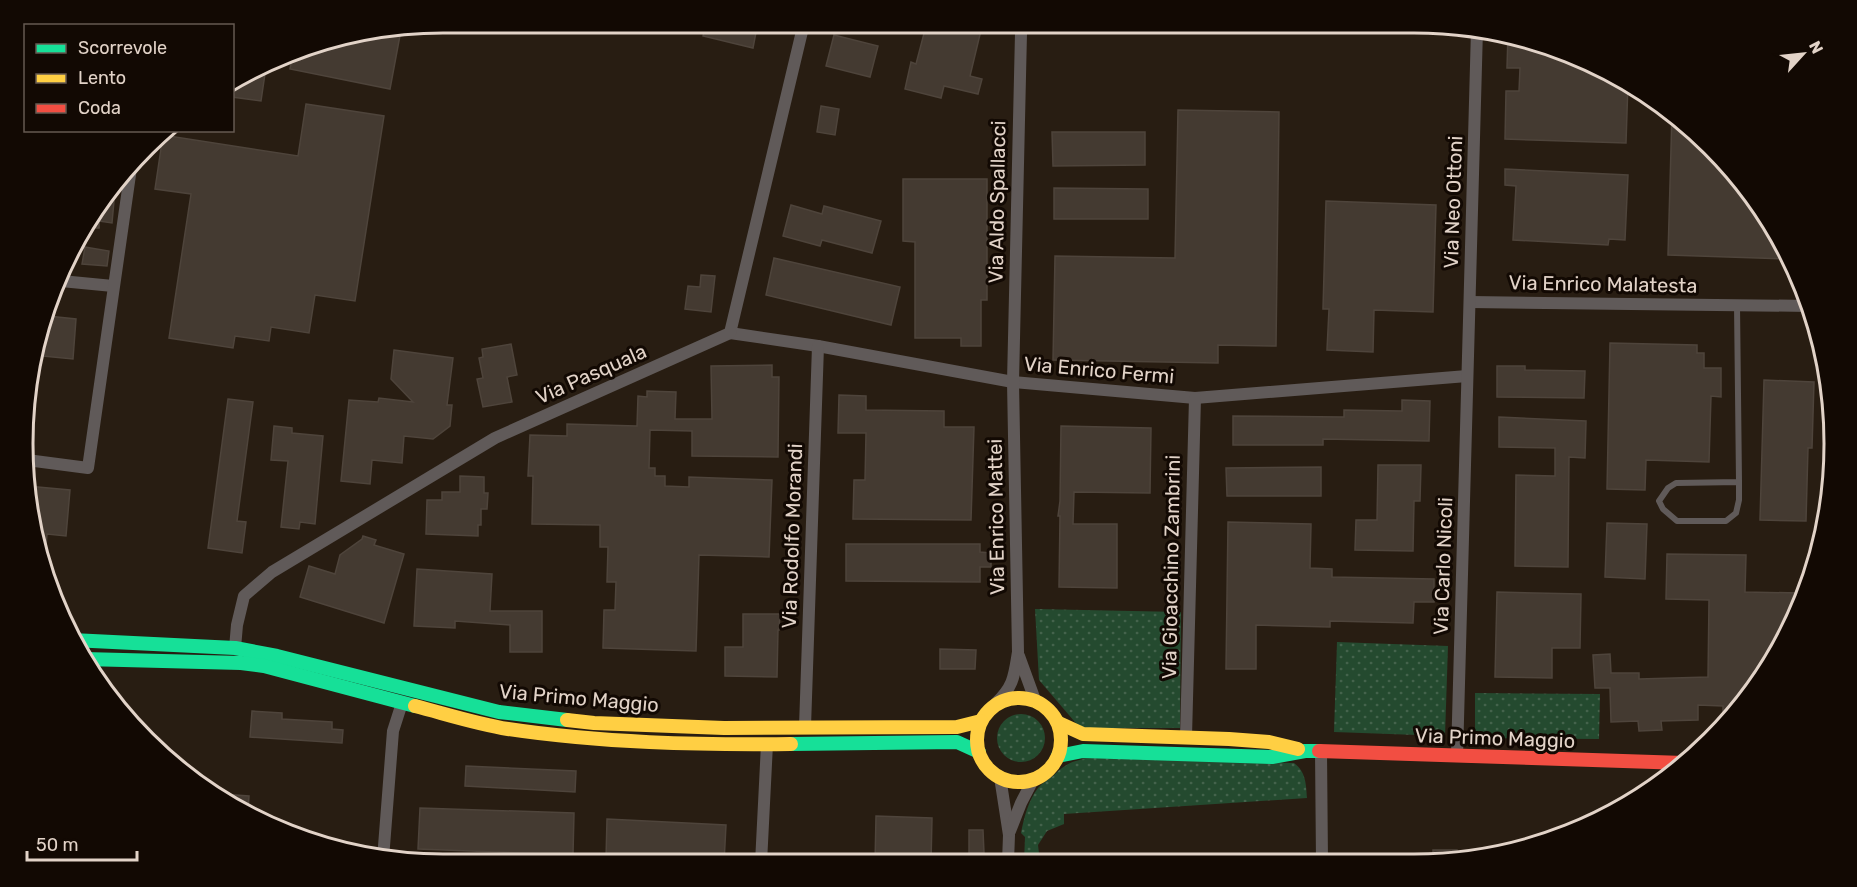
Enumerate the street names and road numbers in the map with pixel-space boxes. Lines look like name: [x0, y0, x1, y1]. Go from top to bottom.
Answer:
street label: Via Aldo Spallacci: [984, 120, 1010, 284]
street label: Via Neo Ottoni: [1439, 135, 1467, 269]
street label: Via Enrico Malatesta: [1508, 270, 1698, 298]
street label: Via Pasquala: [532, 339, 650, 409]
street label: Via Enrico Fermi: [1023, 351, 1175, 389]
street label: Via Enrico Mattei: [983, 439, 1009, 595]
street label: Via Rodolfo Morandi: [777, 443, 807, 629]
street label: Via Gioacchino Zambrini: [1157, 455, 1185, 679]
street label: Via Carlo Nicoli: [1429, 497, 1457, 635]
street label: Via Primo Maggio: [498, 679, 660, 717]
street label: Via Primo Maggio: [1414, 723, 1576, 753]

